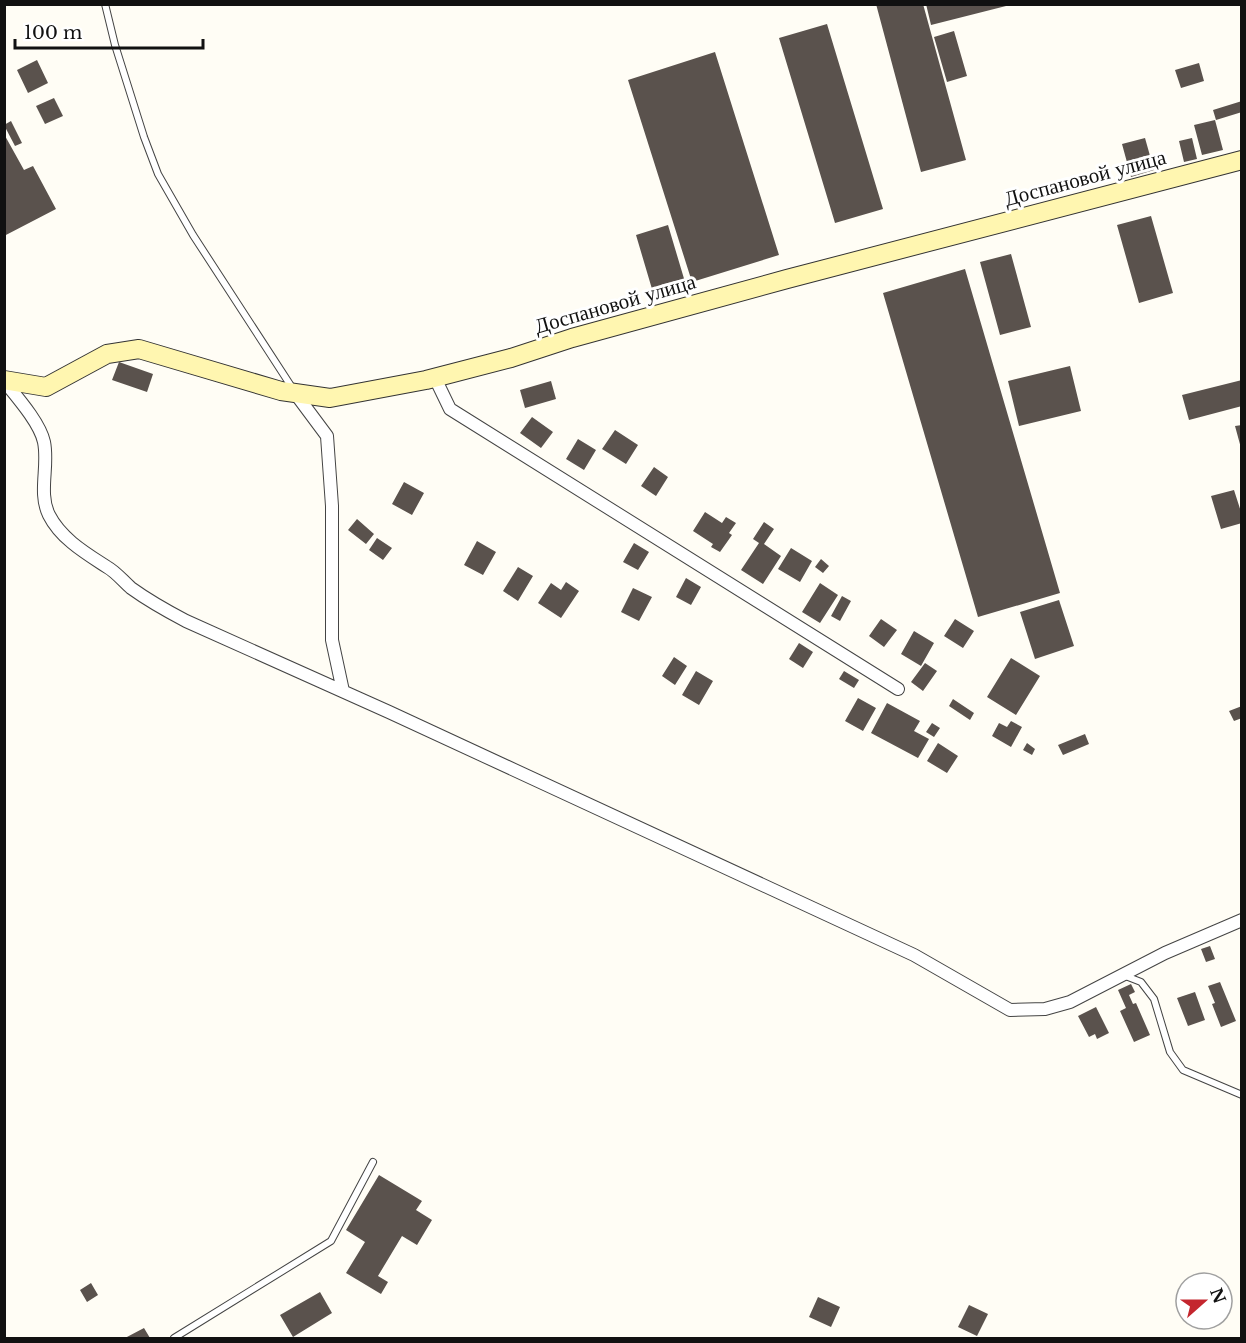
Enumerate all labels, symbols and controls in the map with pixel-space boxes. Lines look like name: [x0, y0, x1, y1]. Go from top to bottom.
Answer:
scale bar: [15, 12, 202, 50]
text: 100 m: [24, 22, 82, 44]
street label: Доспановой улица: [1001, 144, 1169, 212]
street label: Доспановой улица: [531, 268, 699, 339]
north arrow: [1174, 1271, 1234, 1331]
text: N: [1206, 1285, 1230, 1306]

